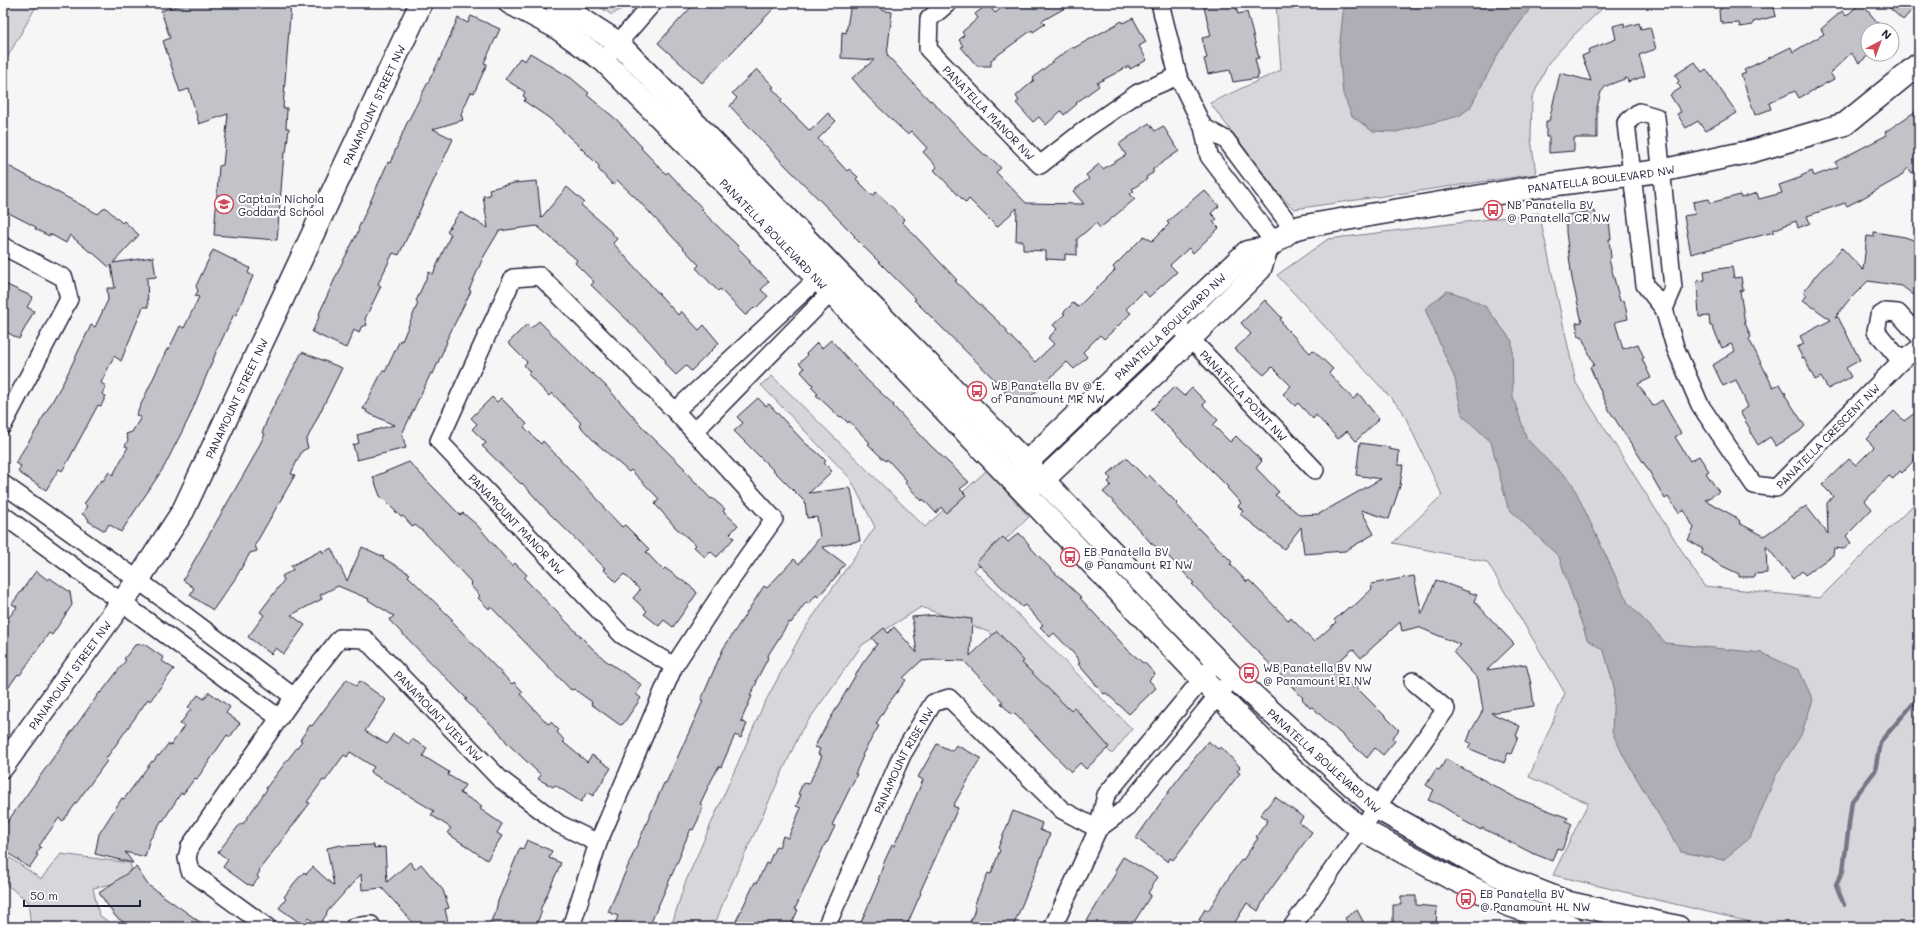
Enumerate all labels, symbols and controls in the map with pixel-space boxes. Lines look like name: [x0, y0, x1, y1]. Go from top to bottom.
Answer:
north arrow: [1860, 22, 1900, 62]
text: N: [1879, 26, 1895, 42]
street label: PANAMOUNT STREET NW: [339, 42, 408, 167]
street label: PANATELLA MANOR NW: [940, 62, 1038, 163]
street label: PANATELLA BOULEVARD NW: [1527, 160, 1676, 196]
street label: PANATELLA BOULEVARD NW: [717, 175, 831, 292]
place label: Captain Nichola Goddard School: [238, 191, 325, 219]
school or university icon: Captain Nichola Goddard School: [213, 193, 235, 215]
place label: NB Panatella BV @ Panatella CR NW: [1507, 197, 1611, 225]
bus stop icon: NB Panatella BV @ Panatella CR NW: [1482, 199, 1504, 221]
street label: PANATELLA BOULEVARD NW: [1111, 269, 1229, 382]
street label: PANAMOUNT STREET NW: [201, 335, 271, 461]
street label: PANATELLA POINT NW: [1197, 346, 1291, 444]
place label: WB Panatella BV @ E. of Panamount MR NW: [991, 378, 1105, 406]
bus stop icon: WB Panatella BV @ E. of Panamount MR NW: [966, 380, 988, 402]
street label: PANATELLA CRESCENT NW: [1772, 380, 1883, 491]
street label: PANAMOUNT MANOR NW: [466, 470, 568, 577]
place label: EB Panatella BV @ Panamount RI NW: [1084, 544, 1193, 572]
bus stop icon: EB Panatella BV @ Panamount RI NW: [1059, 546, 1081, 568]
street label: PANAMOUNT STREET NW: [25, 617, 114, 732]
place label: WB Panatella BV NW @ Panamount RI NW: [1263, 660, 1372, 688]
bus stop icon: WB Panatella BV NW @ Panamount RI NW: [1238, 662, 1260, 684]
street label: PANAMOUNT VIEW NW: [392, 667, 486, 764]
street label: PANAMOUNT RISE NW: [870, 704, 936, 816]
street label: PANATELLA BOULEVARD NW: [1265, 705, 1385, 816]
scale bar: [24, 882, 140, 908]
place label: EB Panatella BV @ Panamount HL NW: [1480, 886, 1590, 914]
text: 50 m: [30, 887, 58, 903]
bus stop icon: EB Panatella BV @ Panamount HL NW: [1455, 888, 1477, 910]

